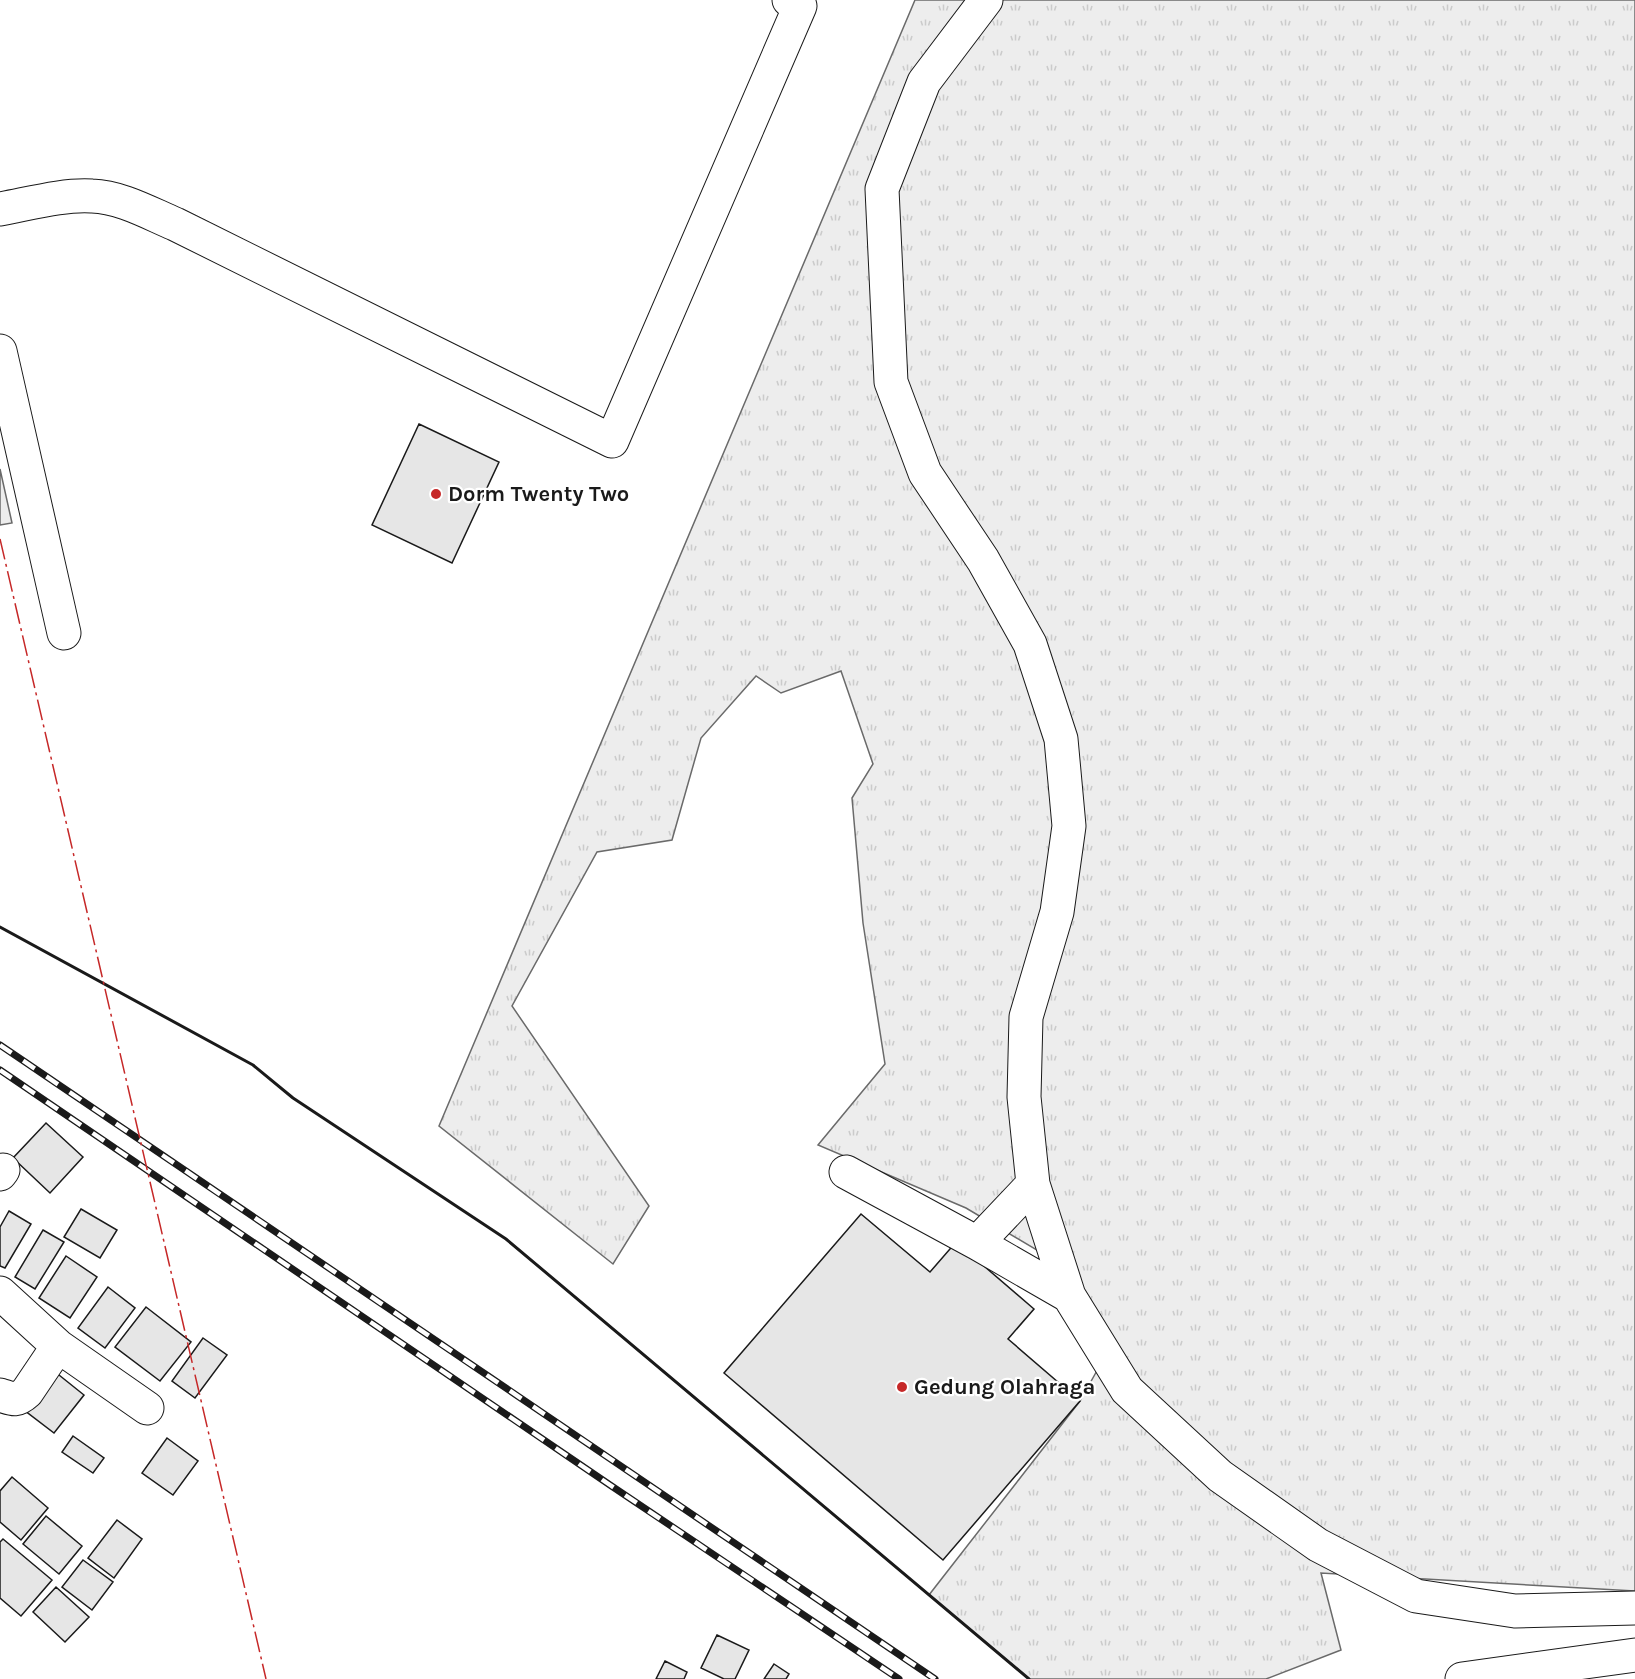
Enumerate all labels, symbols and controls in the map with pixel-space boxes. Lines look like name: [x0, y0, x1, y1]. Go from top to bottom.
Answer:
place label: Dorm Twenty Two: [448, 481, 629, 507]
marker: Dorm Twenty Two: [429, 487, 443, 501]
place label: Gedung Olahraga: [914, 1374, 1095, 1400]
marker: Gedung Olahraga: [895, 1380, 909, 1394]

